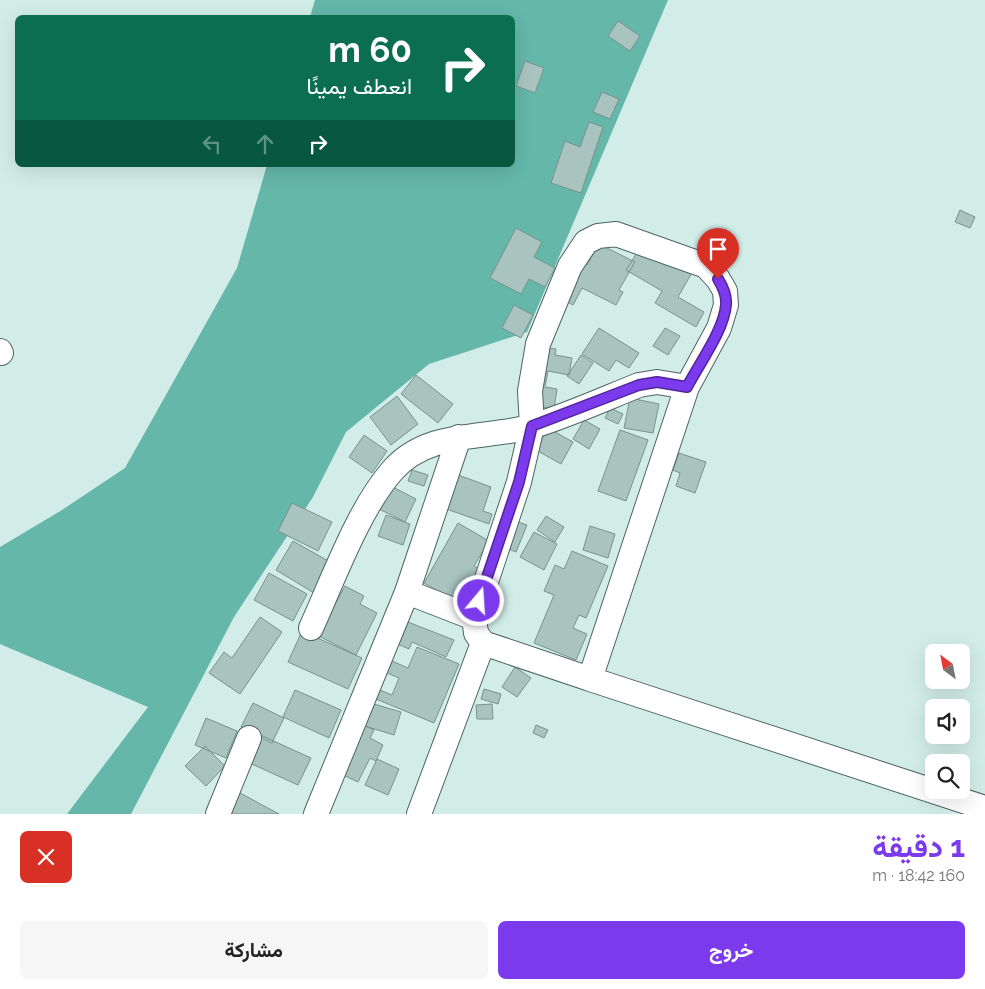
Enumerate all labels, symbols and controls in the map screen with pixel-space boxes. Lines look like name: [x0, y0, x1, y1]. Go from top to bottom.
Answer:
text: 60 m: [328, 29, 412, 70]
icon: right: [430, 35, 495, 100]
text: انعطف يمينًا: [307, 73, 412, 99]
icon: left: [198, 130, 226, 158]
icon: ahead: [251, 130, 279, 158]
icon: right: [304, 130, 332, 158]
pin: [697, 228, 739, 279]
icon: arrive: [704, 235, 732, 263]
position arrow: [452, 574, 504, 626]
north arrow: [925, 644, 970, 689]
map controls: [925, 644, 970, 799]
button: sound: [925, 699, 970, 744]
button: search: [925, 754, 970, 799]
text: 1 دقيقة: [872, 829, 965, 864]
button: close: [20, 831, 72, 883]
text: 160 m · 18:42: [872, 866, 965, 885]
button: مشاركة: [20, 921, 488, 979]
button: خروج: [498, 921, 965, 979]

